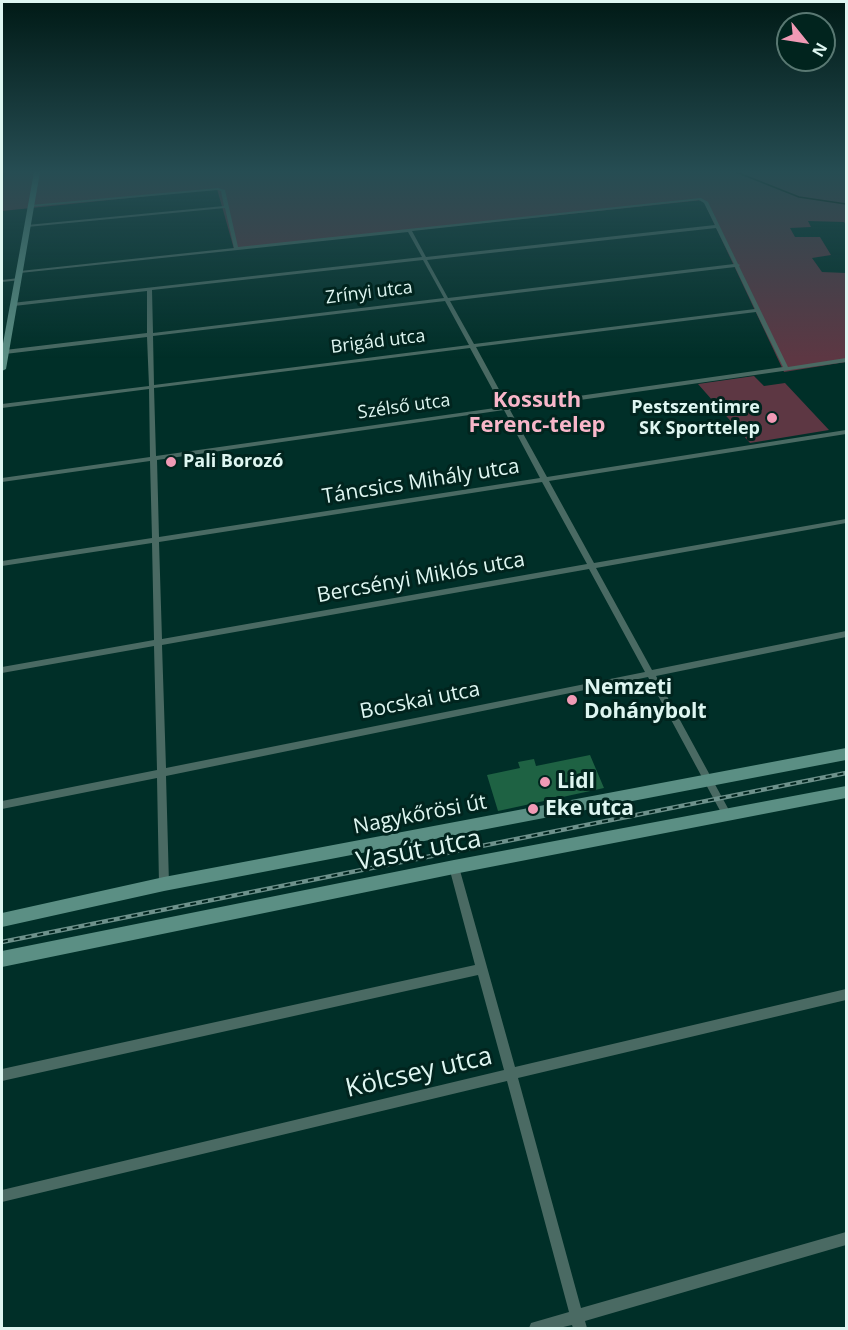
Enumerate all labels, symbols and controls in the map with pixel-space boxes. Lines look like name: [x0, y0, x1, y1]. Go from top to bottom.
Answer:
north arrow: [776, 12, 836, 72]
text: N: [807, 39, 833, 61]
street label: Zrínyi utca: [324, 277, 414, 309]
street label: Brigád utca: [330, 325, 426, 359]
district label: Kossuth Ferenc-telep: [468, 388, 606, 440]
street label: Szélső utca: [356, 390, 452, 424]
place label: Pestszentimre SK Sporttelep: [631, 397, 760, 440]
marker: Pestszentimre SK Sporttelep: [765, 411, 779, 425]
place label: Pali Borozó: [183, 451, 283, 473]
street label: Táncsics Mihály utca: [321, 454, 521, 510]
marker: Pali Borozó: [164, 455, 178, 469]
street label: Bercsényi Miklós utca: [315, 547, 527, 609]
place label: Nemzeti Dohánybolt: [584, 675, 707, 725]
street label: Bocskai utca: [358, 677, 482, 725]
marker: Nemzeti Dohánybolt: [565, 693, 579, 707]
place label: Lidl: [557, 769, 595, 795]
marker: Lidl: [538, 775, 552, 789]
street label: Nagykőrösi út: [351, 790, 489, 840]
place label: Eke utca: [545, 796, 634, 822]
marker: Eke utca: [526, 802, 540, 816]
street label: Vasút utca: [354, 824, 484, 878]
street label: Kölcsey utca: [343, 1041, 495, 1105]

